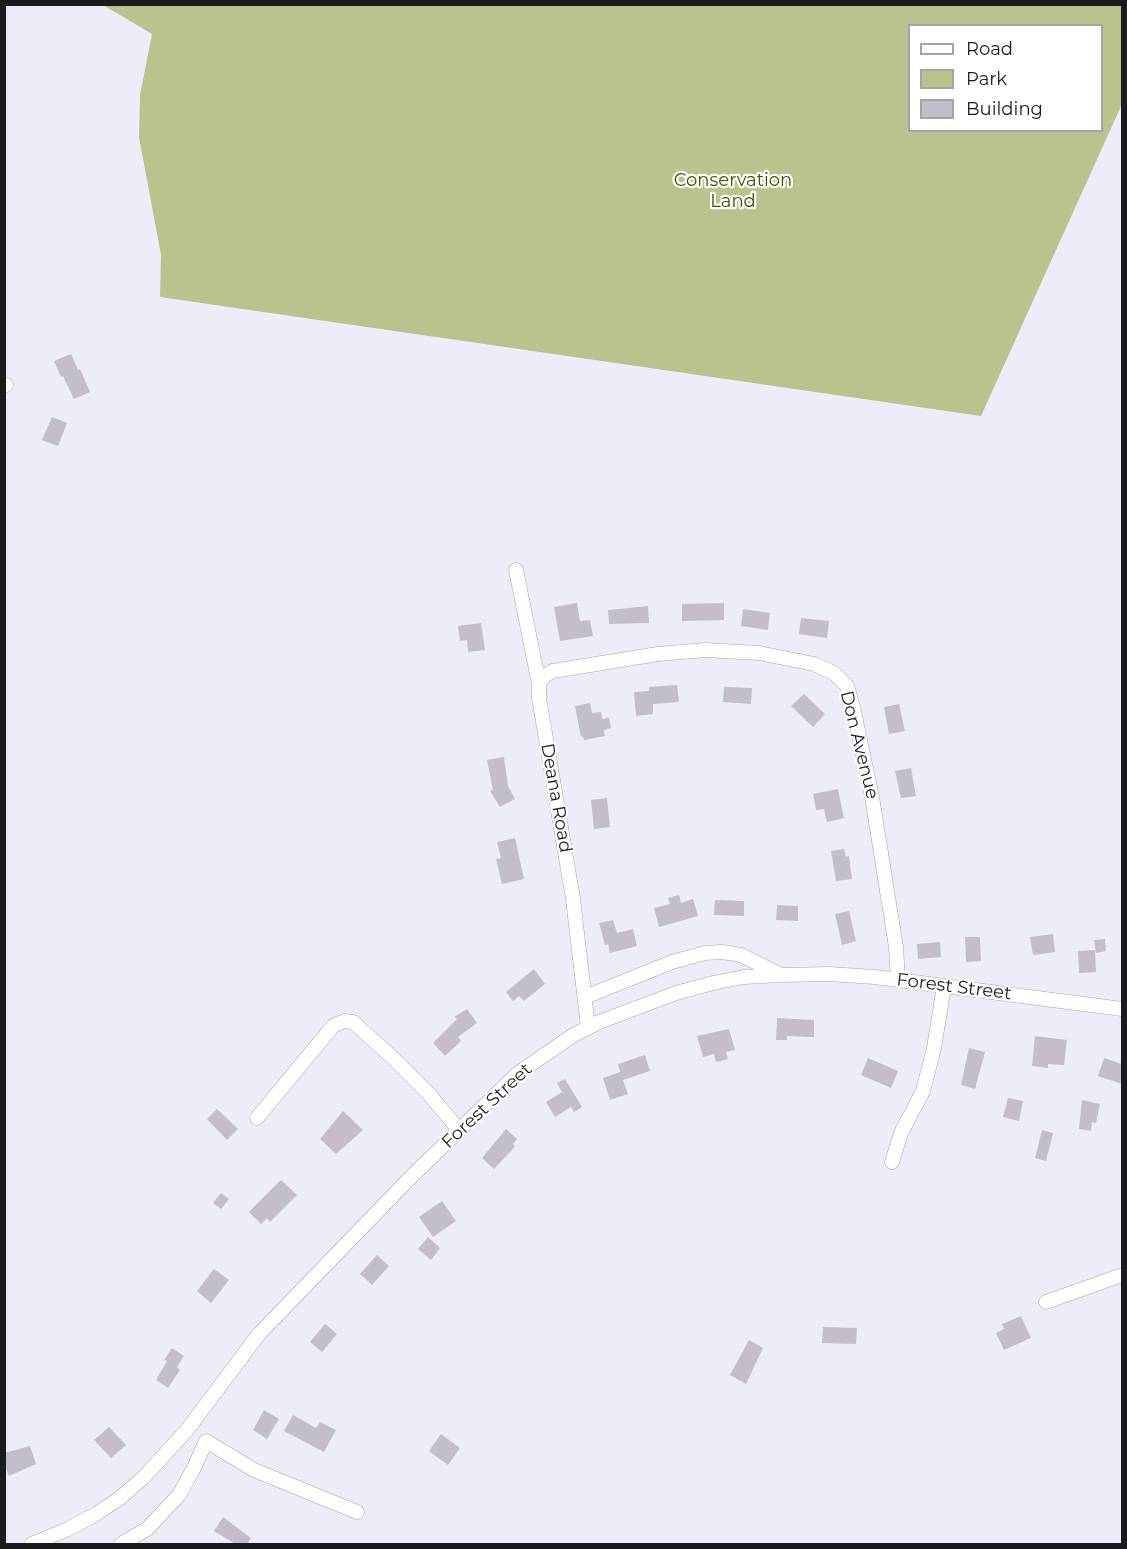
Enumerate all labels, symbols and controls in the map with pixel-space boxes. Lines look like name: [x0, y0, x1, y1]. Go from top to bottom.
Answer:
legend: [908, 24, 1103, 132]
text: Road: [966, 38, 1013, 60]
text: Park: [966, 68, 1007, 90]
text: Building: [966, 98, 1043, 120]
park label: Conservation Land: [674, 170, 792, 213]
street label: Don Avenue: [835, 689, 883, 801]
street label: Deana Road: [536, 742, 576, 854]
street label: Forest Street: [895, 969, 1013, 1005]
street label: Forest Street: [437, 1059, 537, 1153]

